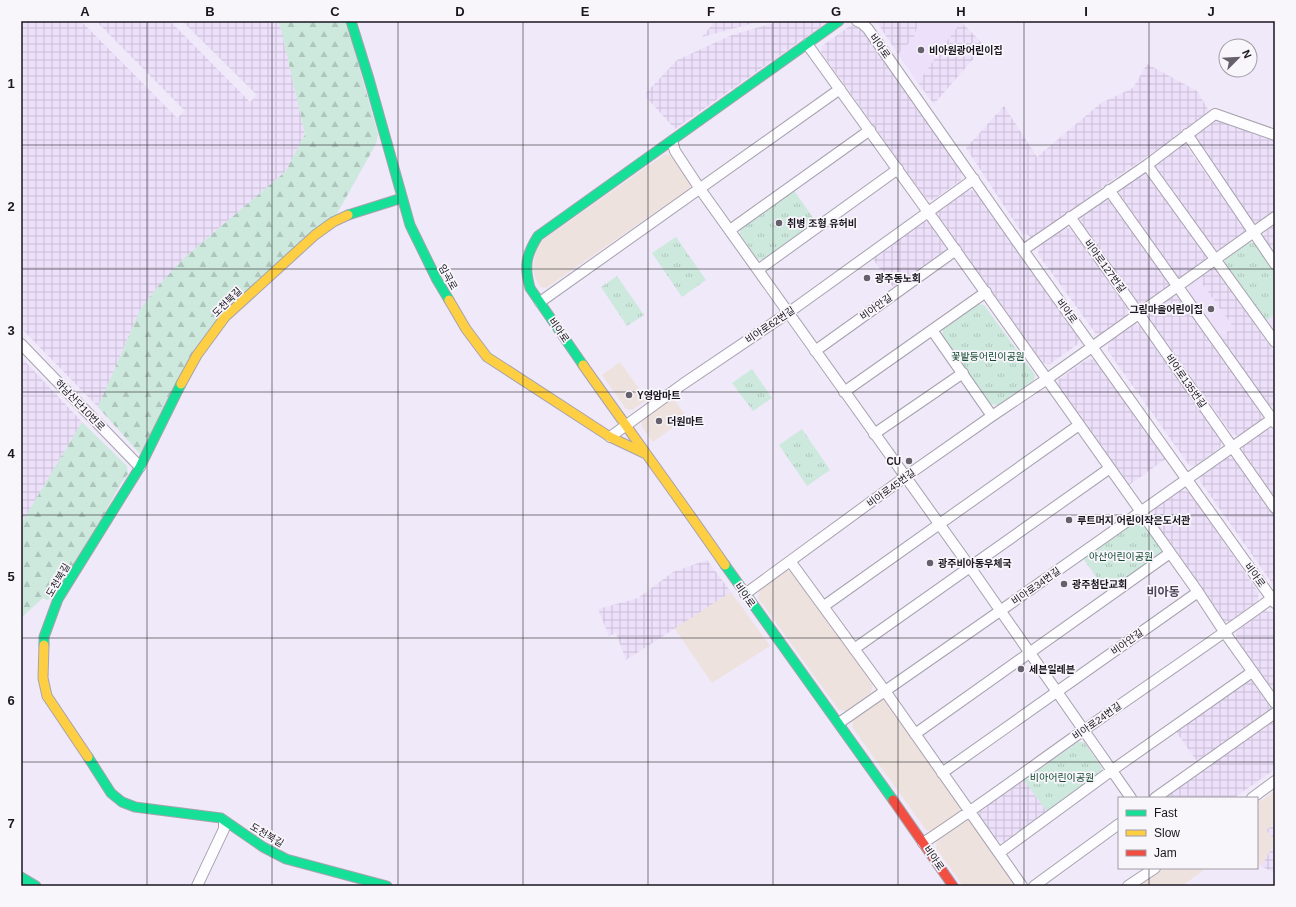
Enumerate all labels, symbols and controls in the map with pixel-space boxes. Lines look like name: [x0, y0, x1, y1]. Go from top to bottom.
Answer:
text: A: [80, 4, 90, 19]
text: B: [205, 4, 215, 19]
text: C: [330, 4, 340, 19]
text: D: [455, 4, 465, 19]
text: E: [581, 4, 590, 19]
text: F: [707, 4, 715, 19]
text: G: [831, 4, 841, 19]
text: H: [956, 4, 966, 19]
text: I: [1084, 4, 1088, 19]
text: J: [1207, 4, 1215, 19]
street label: 비아로: [868, 32, 892, 60]
north arrow: [1218, 38, 1258, 78]
marker: 비아원광어린이집: [916, 45, 926, 55]
place label: 비아원광어린이집: [929, 45, 1003, 56]
text: N: [1240, 48, 1254, 60]
text: 1: [7, 76, 15, 91]
text: 2: [7, 199, 15, 214]
place label: 취병 조형 유허비: [787, 217, 857, 229]
marker: 취병 조형 유허비: [774, 218, 784, 228]
street label: 비아로127번길: [1082, 237, 1128, 295]
street label: 임곡로: [436, 262, 460, 292]
marker: 광주동노회: [862, 273, 872, 283]
place label: 광주동노회: [875, 273, 921, 284]
street label: 도천북길: [210, 285, 244, 319]
street label: 비아안길: [858, 292, 894, 322]
street label: 비아로: [1054, 297, 1080, 325]
street label: 비아로62번길: [743, 304, 797, 346]
place label: 그림마을어린이집: [1129, 304, 1203, 315]
marker: 그림마을어린이집: [1206, 304, 1216, 314]
street label: 비아로: [547, 316, 571, 344]
text: 3: [7, 323, 15, 338]
park label: 꽃밭등어린이공원: [951, 351, 1025, 362]
street label: 비아로135번길: [1164, 352, 1208, 410]
street label: 하남산단10번로: [53, 377, 107, 433]
marker: Y영암마트: [624, 390, 634, 400]
place label: Y영암마트: [637, 390, 680, 401]
marker: 더원마트: [654, 416, 664, 426]
place label: 더원마트: [667, 416, 704, 427]
text: 4: [7, 446, 15, 461]
place label: CU: [887, 456, 901, 467]
marker: CU: [904, 456, 914, 466]
street label: 비아로45번길: [865, 467, 917, 509]
marker: 루트머지 어린이작은도서관: [1064, 515, 1074, 525]
place label: 루트머지 어린이작은도서관: [1077, 515, 1190, 526]
park label: 아산어린이공원: [1089, 551, 1153, 562]
marker: 광주비아동우체국: [925, 558, 935, 568]
place label: 광주비아동우체국: [938, 558, 1012, 569]
street label: 도천북길: [44, 561, 72, 599]
street label: 비아로: [1242, 561, 1268, 589]
street label: 비아로34번길: [1009, 565, 1063, 607]
text: 5: [7, 569, 15, 584]
marker: 광주첨단교회: [1059, 579, 1069, 589]
place label: 광주첨단교회: [1072, 579, 1127, 590]
street label: 비아로: [733, 581, 757, 609]
district label: 비아동: [1146, 585, 1180, 599]
street label: 비아안길: [1109, 627, 1145, 657]
marker: 세븐일레븐: [1016, 664, 1026, 674]
place label: 세븐일레븐: [1029, 664, 1075, 675]
text: 6: [7, 693, 15, 708]
street label: 비아로24번길: [1070, 700, 1124, 742]
park label: 비아어린이공원: [1030, 772, 1094, 783]
legend: [1118, 797, 1258, 869]
text: Fast: [1154, 806, 1178, 820]
text: 7: [7, 816, 15, 831]
street label: 도천북길: [248, 821, 286, 849]
text: Slow: [1154, 826, 1180, 840]
street label: 비아로: [922, 844, 946, 872]
text: Jam: [1154, 846, 1177, 860]

